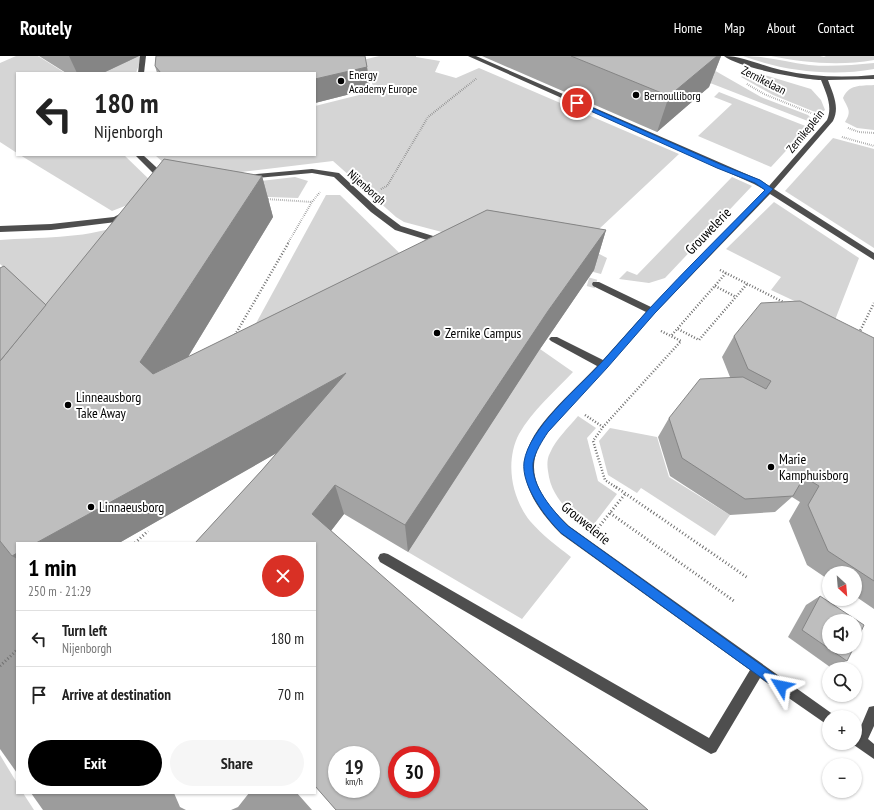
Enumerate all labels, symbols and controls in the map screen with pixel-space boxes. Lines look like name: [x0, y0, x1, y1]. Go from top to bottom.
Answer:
text: Routely: [20, 16, 72, 40]
text: Home: [674, 19, 702, 37]
text: Map: [724, 19, 745, 37]
text: About: [767, 19, 796, 37]
text: Contact: [818, 19, 854, 37]
street label: Zernikelaan: [739, 62, 789, 98]
place label: Energy Academy Europe: [349, 67, 417, 96]
marker: Energy Academy Europe: [336, 76, 346, 86]
text: 180 m: [94, 84, 158, 121]
pin: [560, 86, 594, 120]
icon: left: [28, 88, 80, 140]
place label: Bernoulliborg: [644, 88, 701, 103]
marker: Bernoulliborg: [631, 90, 641, 100]
icon: arrive: [566, 92, 588, 114]
street label: Zernikeplein: [783, 106, 827, 156]
text: Nijenborgh: [94, 120, 163, 143]
street label: Nijenborgh: [345, 166, 389, 208]
street label: Grouwelerie: [681, 204, 735, 258]
place label: Zernike Campus: [445, 324, 522, 342]
marker: Zernike Campus: [432, 328, 442, 338]
place label: Linneausborg Take Away: [76, 388, 141, 422]
marker: Linneausborg Take Away: [63, 400, 73, 410]
place label: Marie Kamphuisborg: [779, 450, 848, 484]
marker: Marie Kamphuisborg: [766, 462, 776, 472]
place label: Linnaeusborg: [99, 498, 164, 516]
street label: Grouwelerie: [558, 498, 615, 549]
marker: Linnaeusborg: [86, 502, 96, 512]
text: 1 min: [28, 552, 76, 583]
button: close: [262, 555, 304, 597]
north arrow: [822, 566, 862, 606]
map controls: [822, 566, 862, 798]
text: 250 m · 21:29: [28, 583, 91, 600]
button: sound: [822, 614, 862, 654]
text: Turn left: [62, 621, 107, 640]
icon: left: [28, 628, 50, 650]
text: 180 m: [271, 629, 304, 648]
text: Nijenborgh: [62, 640, 112, 657]
button: search: [822, 662, 862, 702]
position arrow: [760, 665, 802, 707]
icon: arrive: [28, 684, 50, 706]
text: Arrive at destination: [62, 685, 171, 704]
text: 70 m: [278, 685, 304, 704]
button: +: [822, 710, 862, 750]
button: Exit: [28, 740, 162, 786]
button: Share: [170, 740, 304, 786]
speed limit sign: 30: [388, 746, 440, 798]
text: 19: [344, 754, 364, 780]
button: −: [822, 758, 862, 798]
text: km/h: [345, 775, 363, 788]

